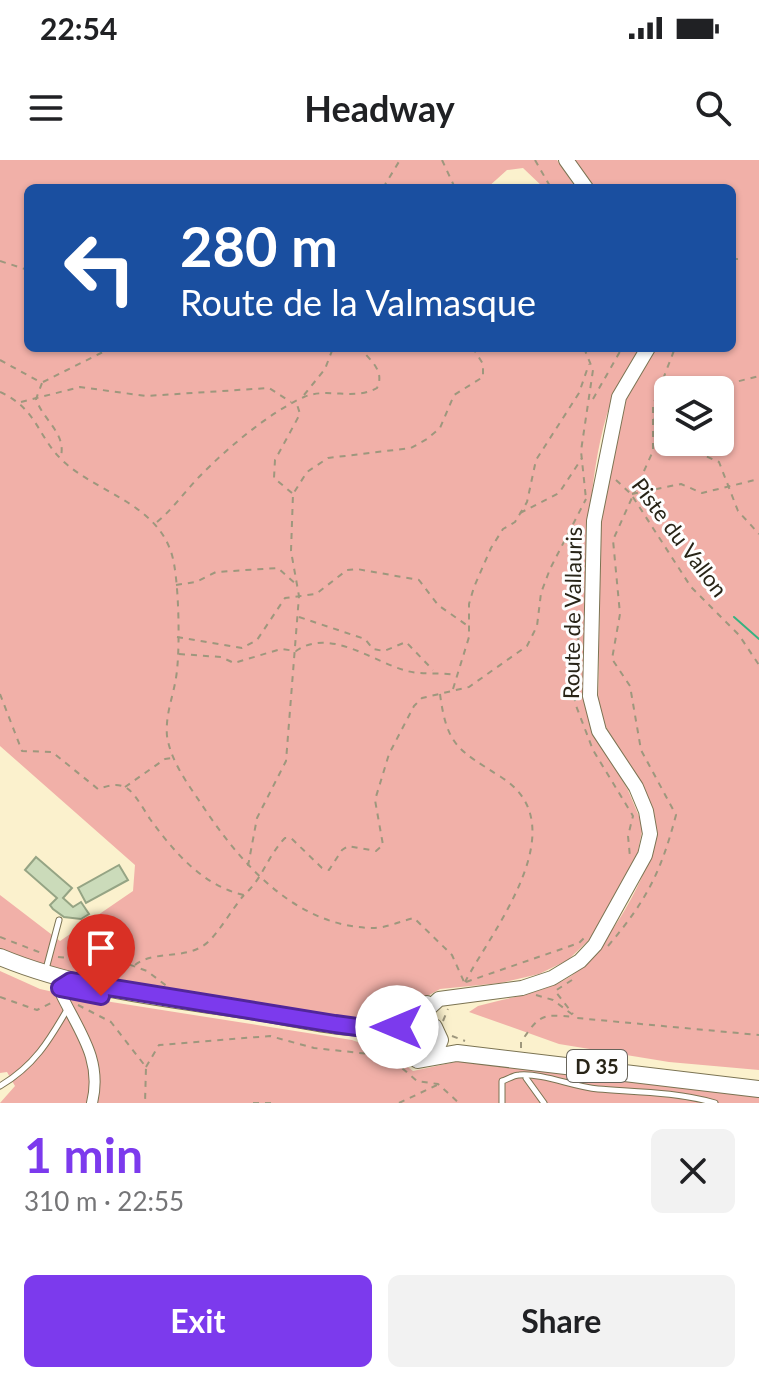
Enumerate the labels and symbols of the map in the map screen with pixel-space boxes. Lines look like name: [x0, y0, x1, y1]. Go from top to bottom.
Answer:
street label: Piste du Vallon: [627, 472, 733, 602]
street label: Route de Vallauris: [557, 527, 587, 699]
pin: [67, 914, 135, 996]
position arrow: [355, 985, 439, 1069]
road number: D 35: [567, 1050, 627, 1082]

